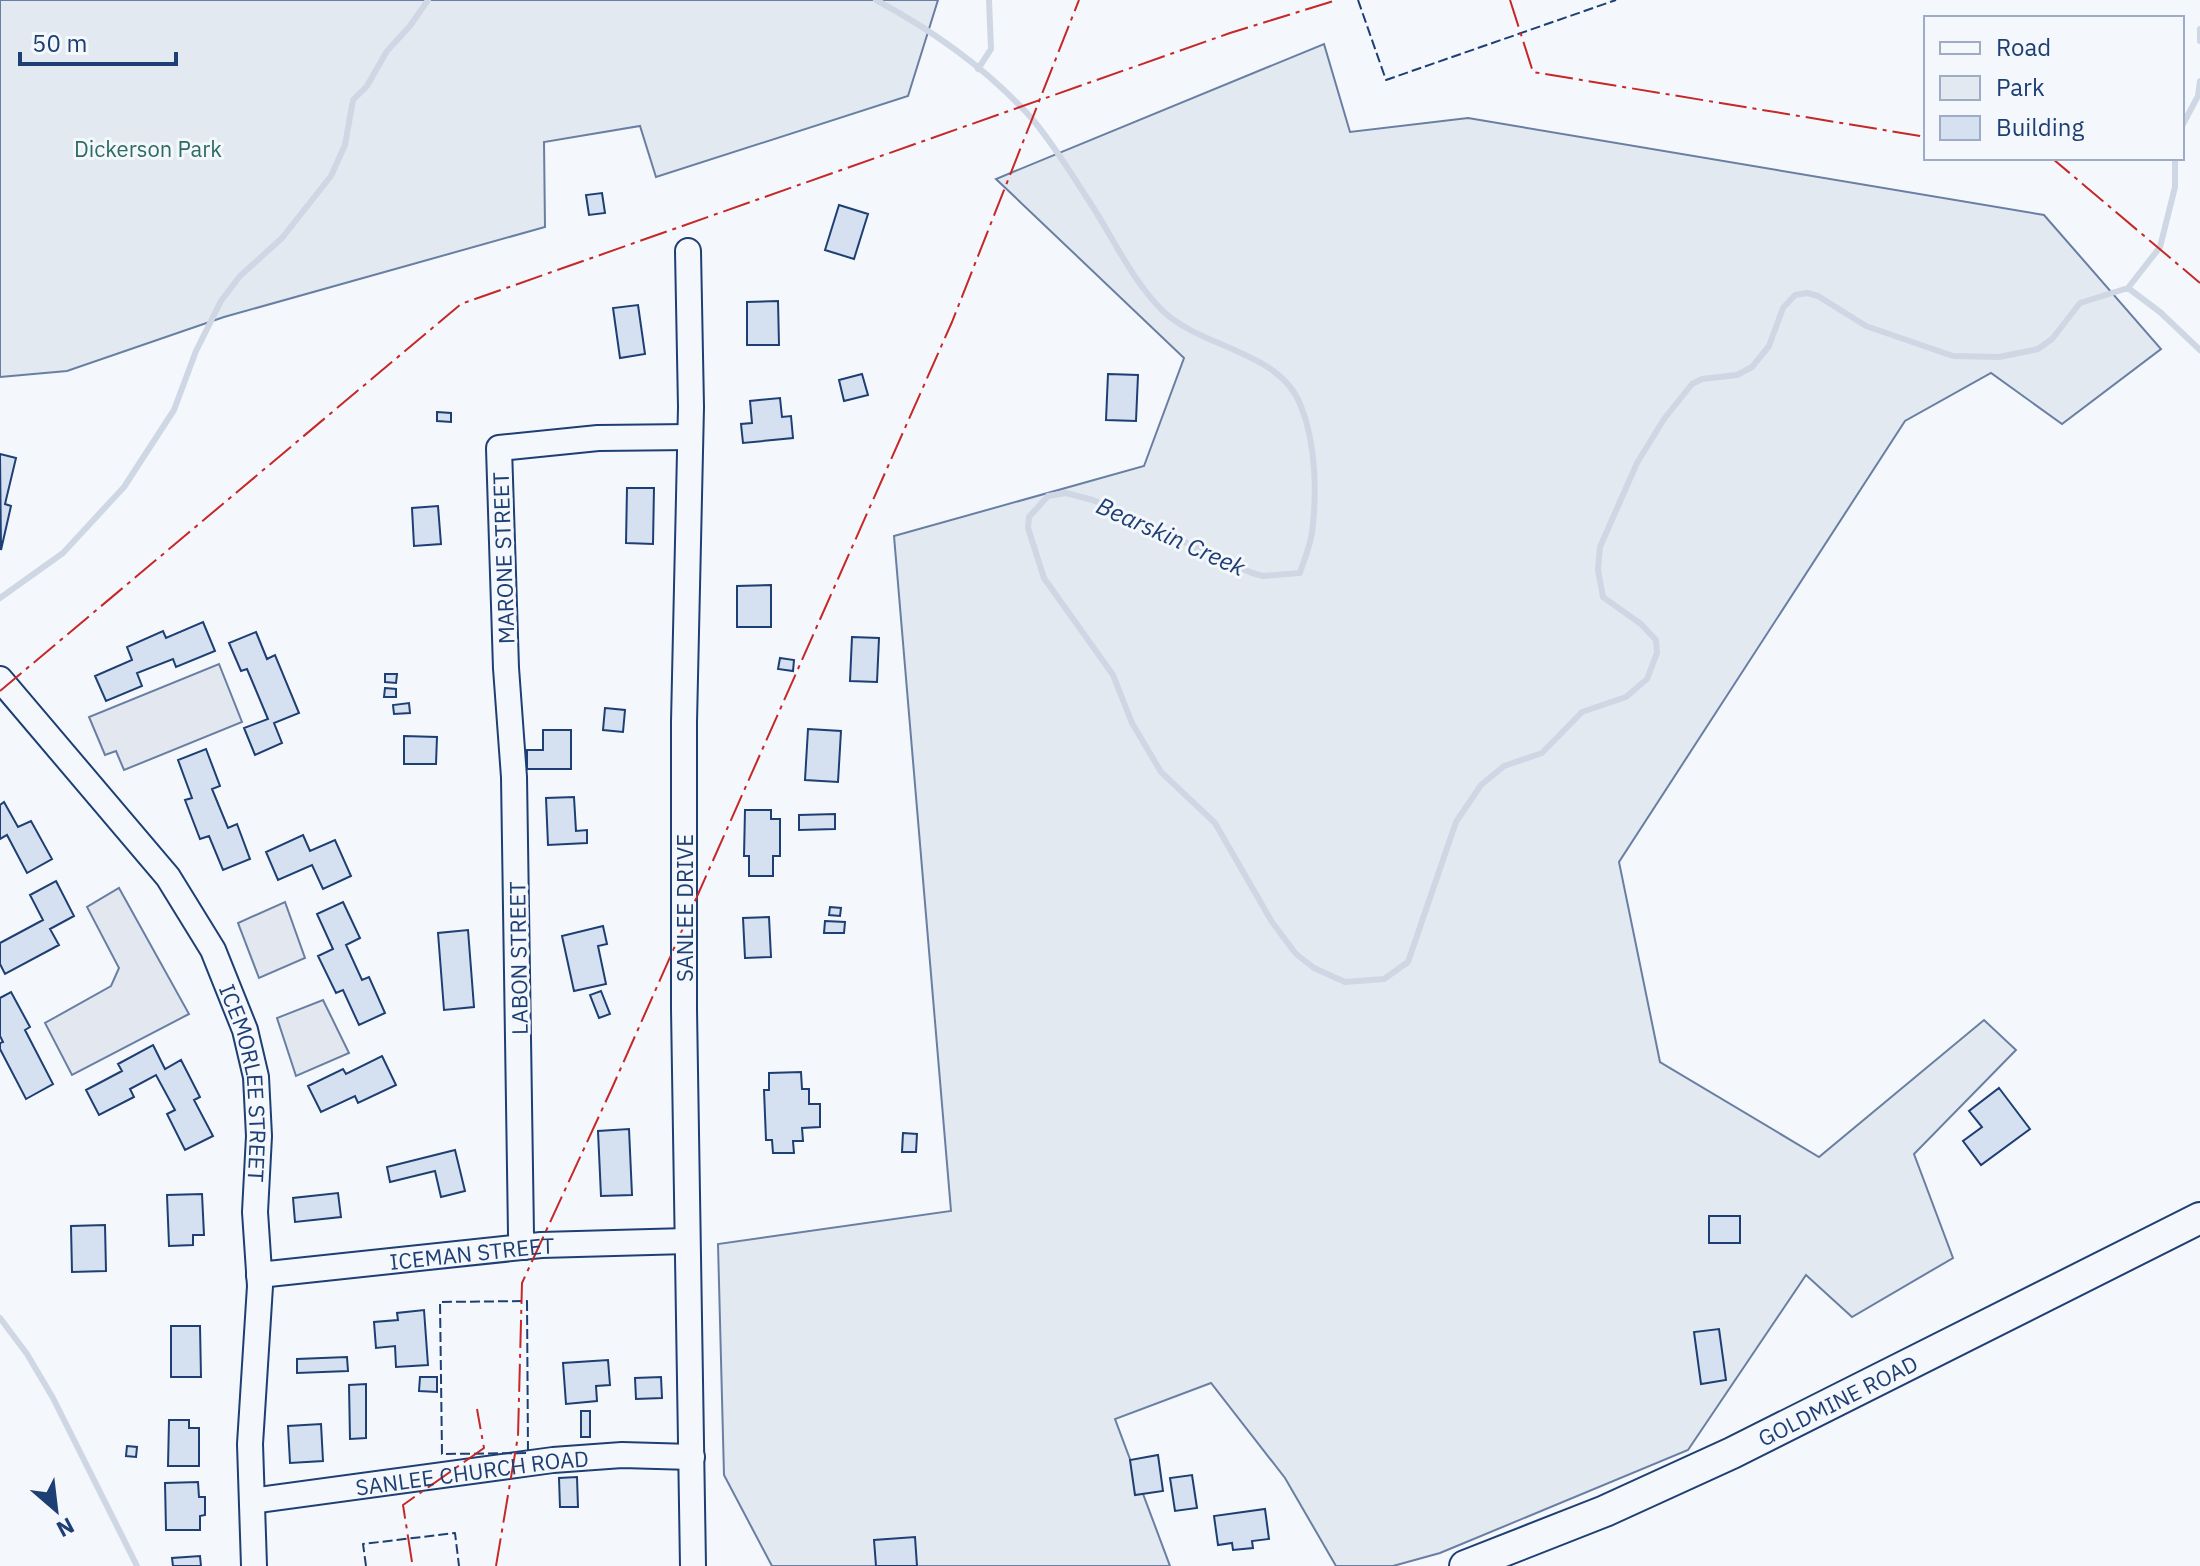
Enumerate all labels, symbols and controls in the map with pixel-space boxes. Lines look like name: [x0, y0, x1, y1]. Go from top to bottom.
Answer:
scale bar: [20, 16, 176, 66]
legend: [1924, 16, 2184, 160]
text: 50 m: [32, 27, 87, 59]
text: Road: [1996, 31, 2051, 63]
text: Park: [1996, 71, 2045, 103]
text: Building: [1996, 111, 2084, 143]
park label: Dickerson Park: [74, 134, 222, 163]
street label: MARONE STREET: [485, 471, 520, 645]
water label: Bearskin Creek: [1092, 489, 1251, 583]
street label: SANLEE DRIVE: [670, 834, 699, 982]
street label: LABON STREET: [502, 881, 534, 1035]
street label: ICEMORLEE STREET: [213, 979, 274, 1183]
street label: ICEMAN STREET: [388, 1230, 555, 1276]
street label: GOLDMINE ROAD: [1753, 1348, 1922, 1452]
street label: SANLEE CHURCH ROAD: [354, 1443, 590, 1501]
north arrow: [16, 1470, 96, 1550]
text: N: [52, 1512, 79, 1545]

